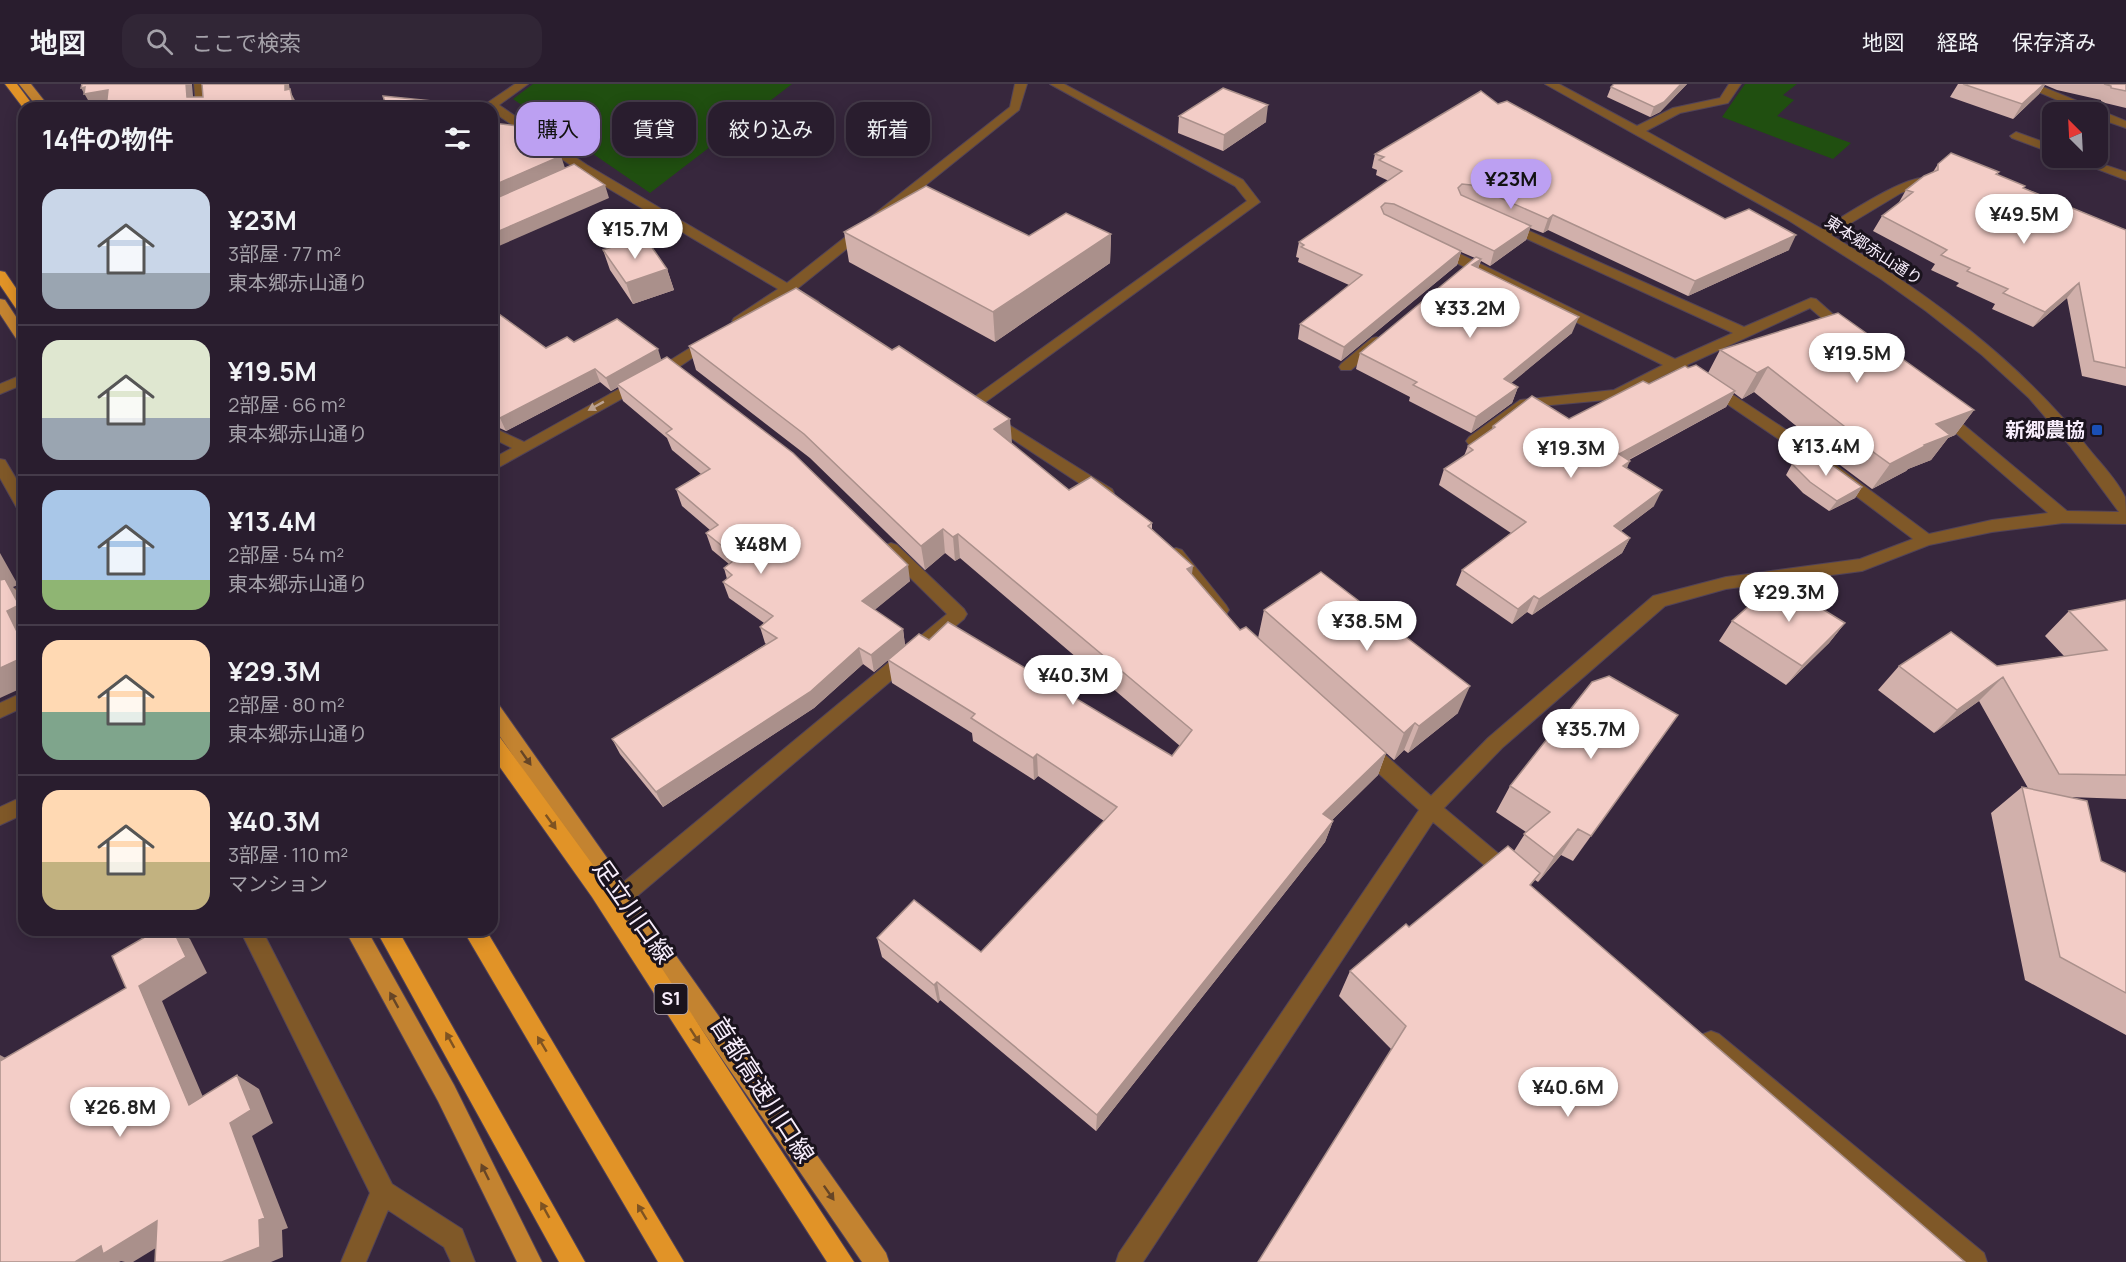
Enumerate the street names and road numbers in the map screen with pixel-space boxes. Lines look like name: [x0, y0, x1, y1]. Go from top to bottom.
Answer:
street label: 東本郷赤山通り: [1821, 210, 1927, 290]
street label: 足立川口線: [586, 853, 682, 970]
road number: S1: [654, 984, 688, 1014]
street label: 首都高速川口線: [704, 1010, 823, 1169]

